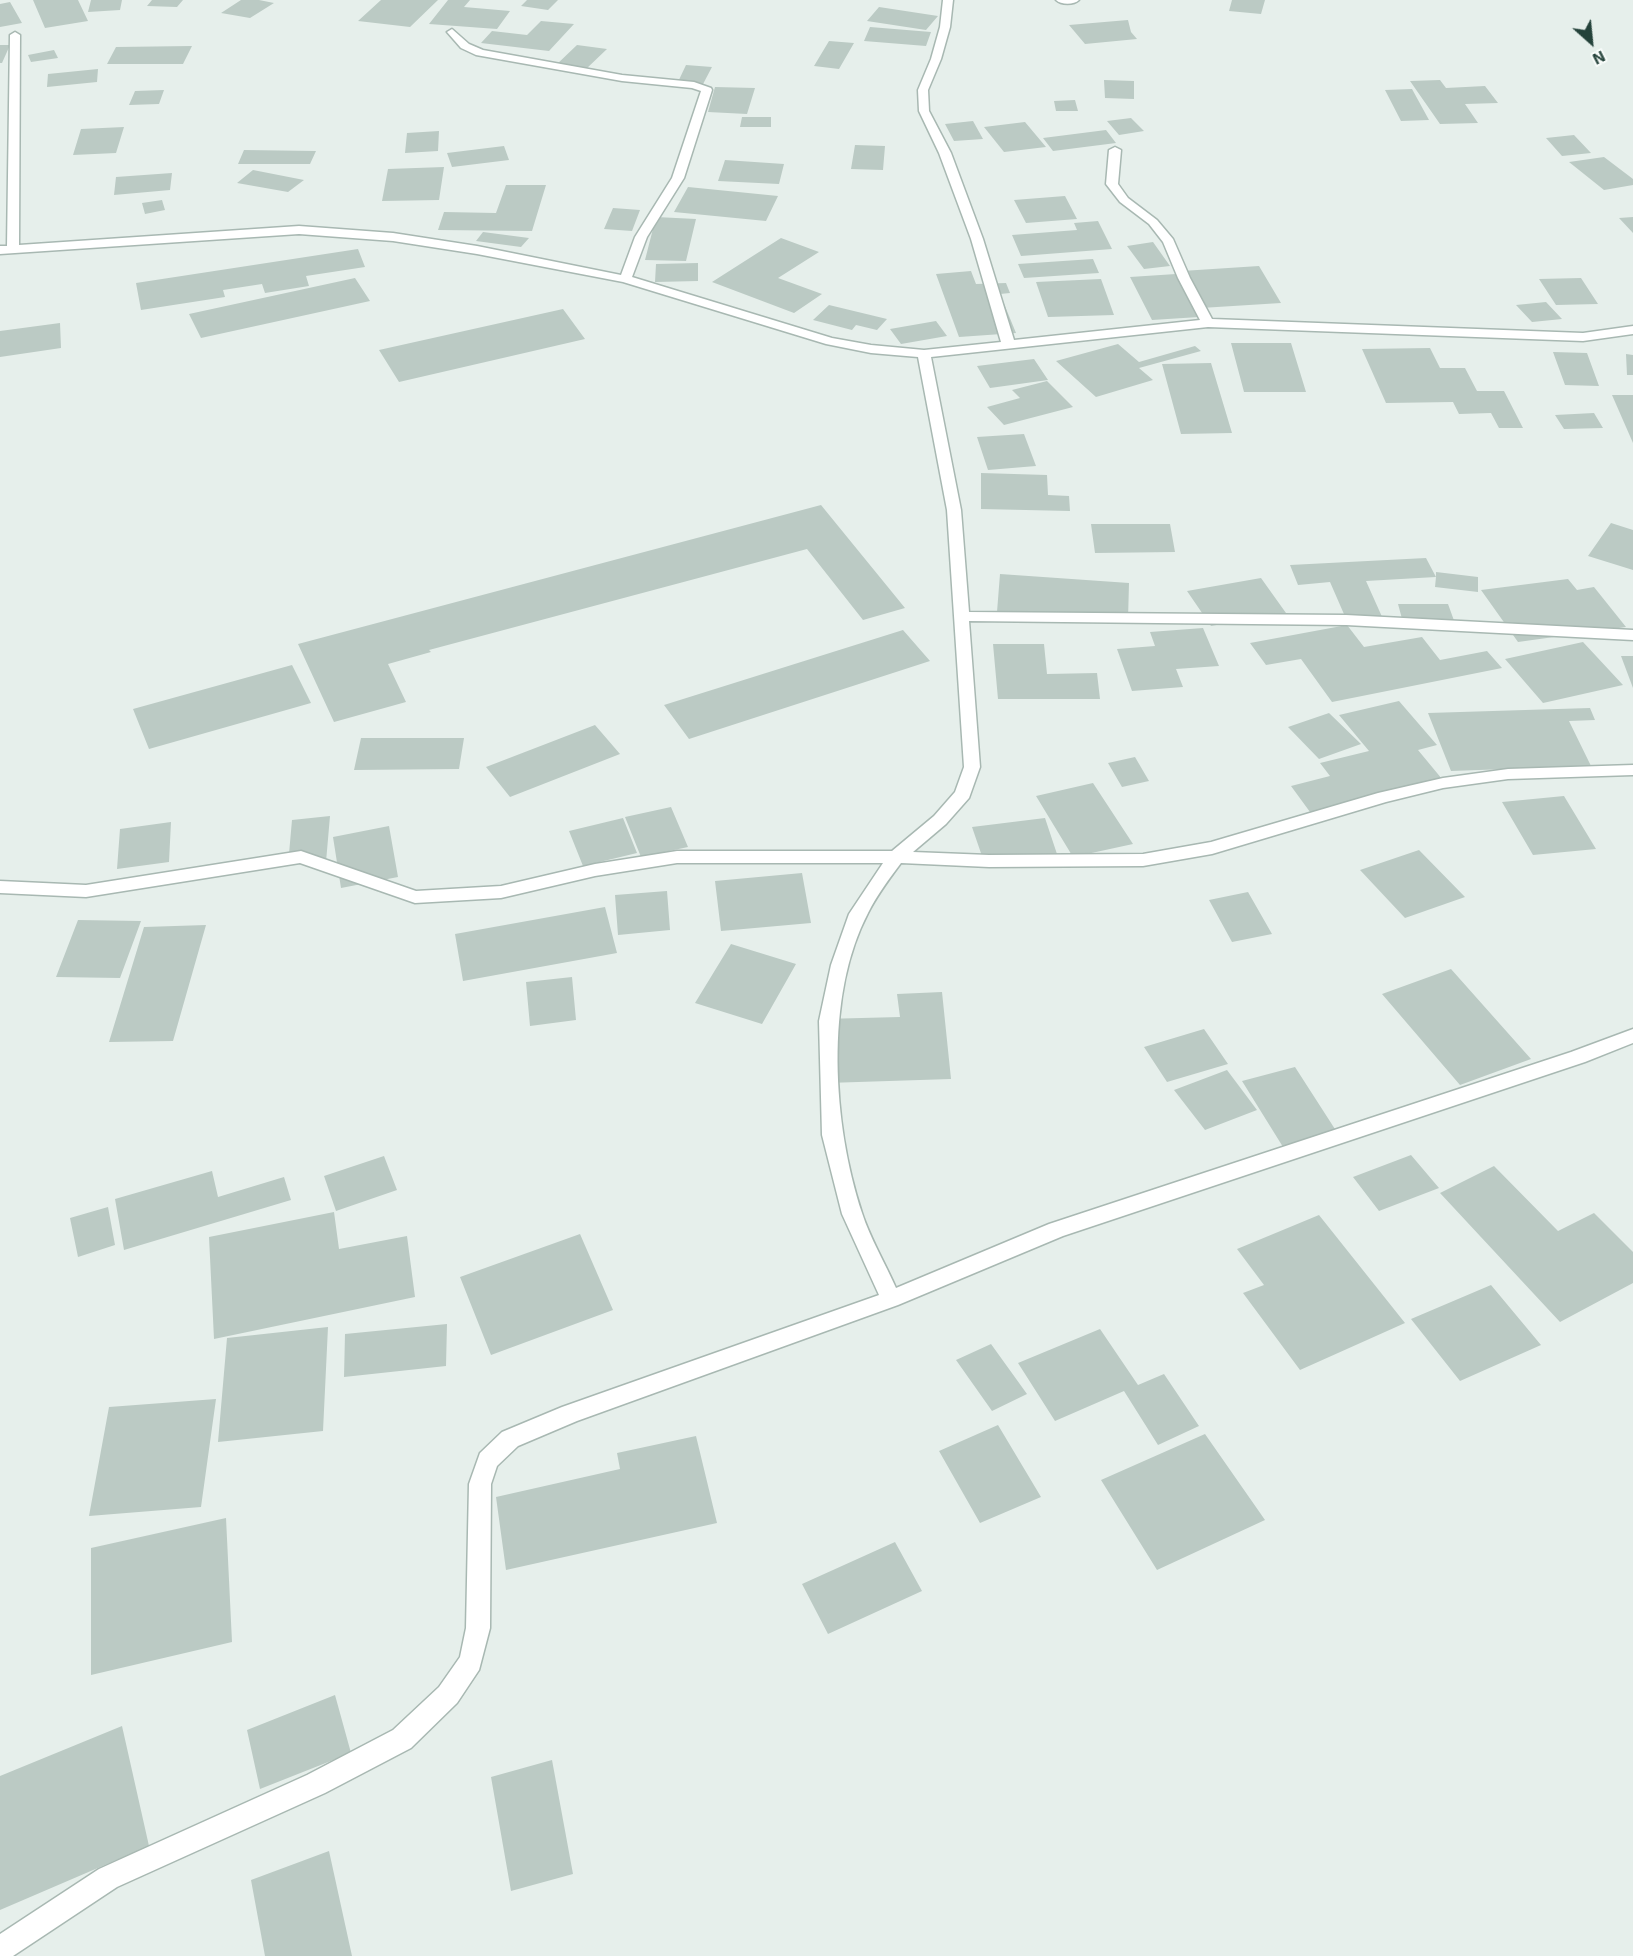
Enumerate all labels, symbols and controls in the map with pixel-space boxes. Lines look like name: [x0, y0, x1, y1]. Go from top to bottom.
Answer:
north arrow: [1561, 12, 1621, 72]
text: N: [1590, 47, 1609, 70]

